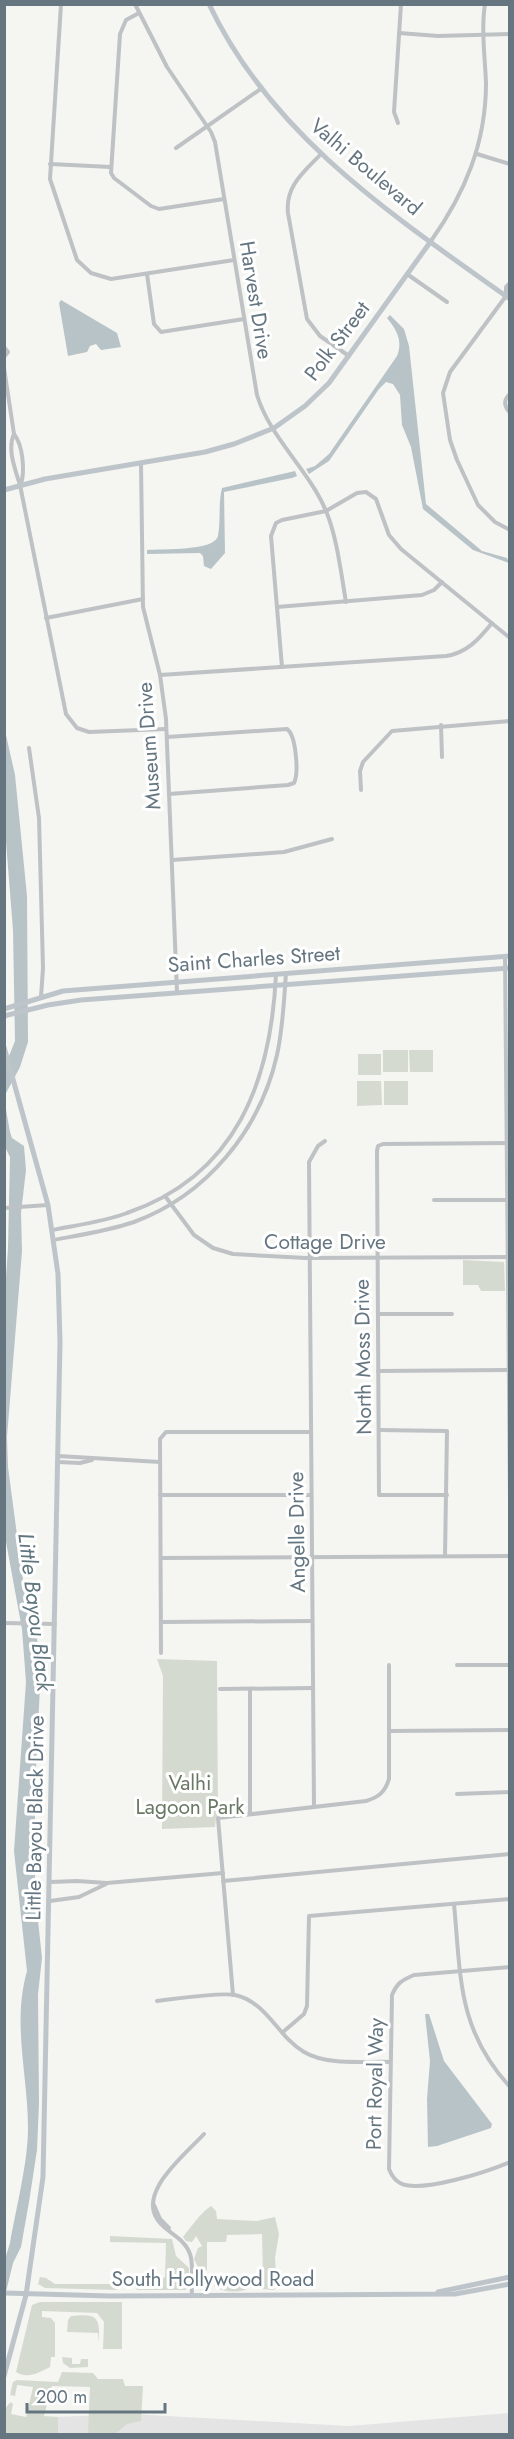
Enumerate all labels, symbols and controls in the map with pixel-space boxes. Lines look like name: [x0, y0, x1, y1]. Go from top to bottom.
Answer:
street label: Valhi Boulevard: [304, 111, 428, 223]
street label: Harvest Drive: [232, 239, 280, 361]
street label: Polk Street: [297, 295, 377, 387]
street label: Museum Drive: [130, 681, 168, 811]
street label: Saint Charles Street: [167, 938, 341, 980]
street label: Cottage Drive: [264, 1227, 386, 1257]
street label: North Moss Drive: [347, 1279, 379, 1435]
street label: Angelle Drive: [281, 1471, 313, 1593]
water label: Little Bayou Black: [10, 1531, 62, 1694]
street label: Little Bayou Black Drive: [18, 1715, 52, 1921]
park label: Valhi Lagoon Park: [135, 1768, 245, 1822]
street label: Port Royal Way: [359, 2017, 391, 2150]
street label: South Hollywood Road: [112, 2264, 314, 2294]
scale bar: [27, 2376, 165, 2414]
text: 200 m: [36, 2384, 87, 2410]

